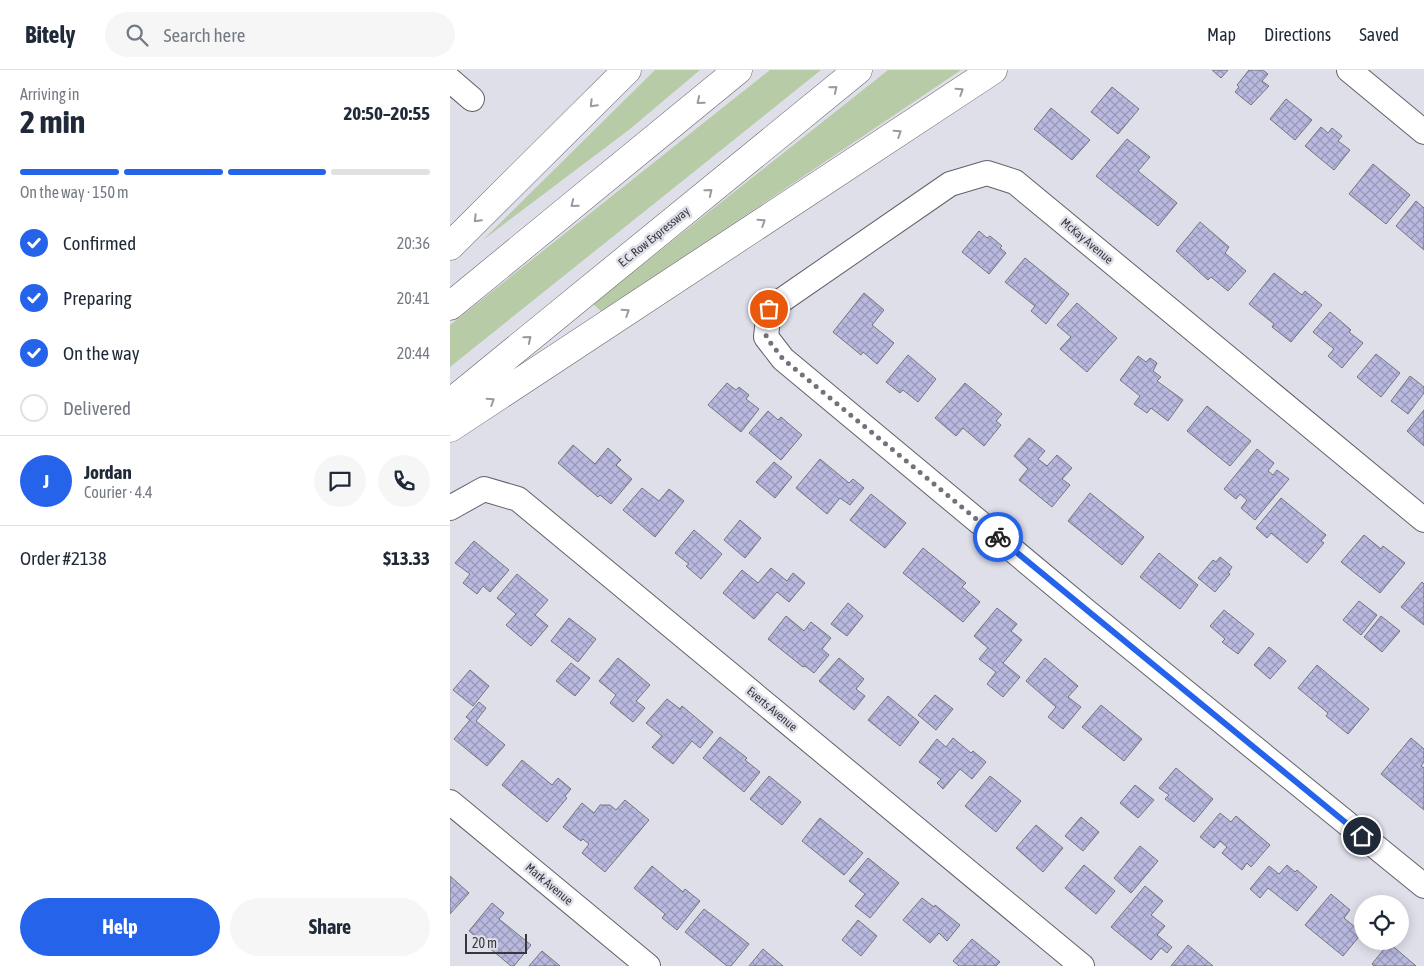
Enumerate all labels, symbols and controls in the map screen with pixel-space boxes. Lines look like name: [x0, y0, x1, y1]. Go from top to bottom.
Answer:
search box: [105, 12, 455, 57]
text: Bitely: [25, 21, 75, 48]
icon: search: [123, 21, 151, 49]
text: Search here: [163, 24, 245, 46]
text: Map: [1207, 24, 1236, 45]
text: Directions: [1264, 24, 1331, 45]
text: Saved: [1359, 24, 1399, 45]
text: Arriving in: [20, 85, 80, 103]
one-way arrow: [829, 86, 838, 95]
one-way arrow: [955, 88, 964, 97]
one-way arrow: [697, 95, 706, 103]
one-way arrow: [590, 98, 599, 107]
text: 20:50–20:55: [343, 102, 430, 124]
text: 2 min: [20, 103, 85, 140]
one-way arrow: [892, 129, 901, 139]
text: On the way · 150 m: [20, 183, 129, 201]
one-way arrow: [703, 189, 712, 198]
one-way arrow: [571, 198, 580, 207]
street label: E.C. Row Expressway: [616, 204, 692, 270]
one-way arrow: [474, 213, 483, 222]
street label: McKay Avenue: [1058, 215, 1116, 267]
one-way arrow: [756, 219, 766, 228]
icon: check: [20, 229, 48, 257]
text: Confirmed: [63, 232, 136, 254]
text: 20:36: [397, 234, 430, 252]
icon: check: [20, 284, 48, 312]
text: Preparing: [63, 287, 132, 309]
pin: [748, 288, 790, 330]
text: 20:41: [397, 289, 430, 307]
icon: bag: [755, 295, 783, 323]
one-way arrow: [621, 308, 630, 318]
one-way arrow: [523, 336, 532, 345]
icon: check: [20, 339, 48, 367]
text: On the way: [63, 342, 140, 364]
text: 20:44: [397, 344, 430, 362]
text: Delivered: [63, 397, 131, 419]
one-way arrow: [485, 398, 494, 407]
button: chat: [314, 455, 366, 507]
button: phone: [378, 455, 430, 507]
text: Jordan: [84, 461, 132, 483]
text: J: [43, 470, 49, 492]
text: Courier · 4.4: [84, 483, 153, 501]
courier: [973, 512, 1023, 562]
icon: bike: [984, 523, 1012, 551]
text: Order #2138: [20, 547, 107, 569]
text: $13.33: [383, 547, 430, 569]
street label: Everts Avenue: [744, 684, 800, 734]
pin: [1341, 815, 1383, 857]
icon: home: [1348, 822, 1376, 850]
street label: Mark Avenue: [523, 860, 575, 908]
map controls: [1354, 895, 1409, 950]
button: locate: [1354, 895, 1409, 950]
button: Help: [20, 898, 220, 956]
button: Share: [230, 898, 430, 956]
scale bar: [465, 931, 528, 954]
text: 20 m: [472, 935, 497, 951]

